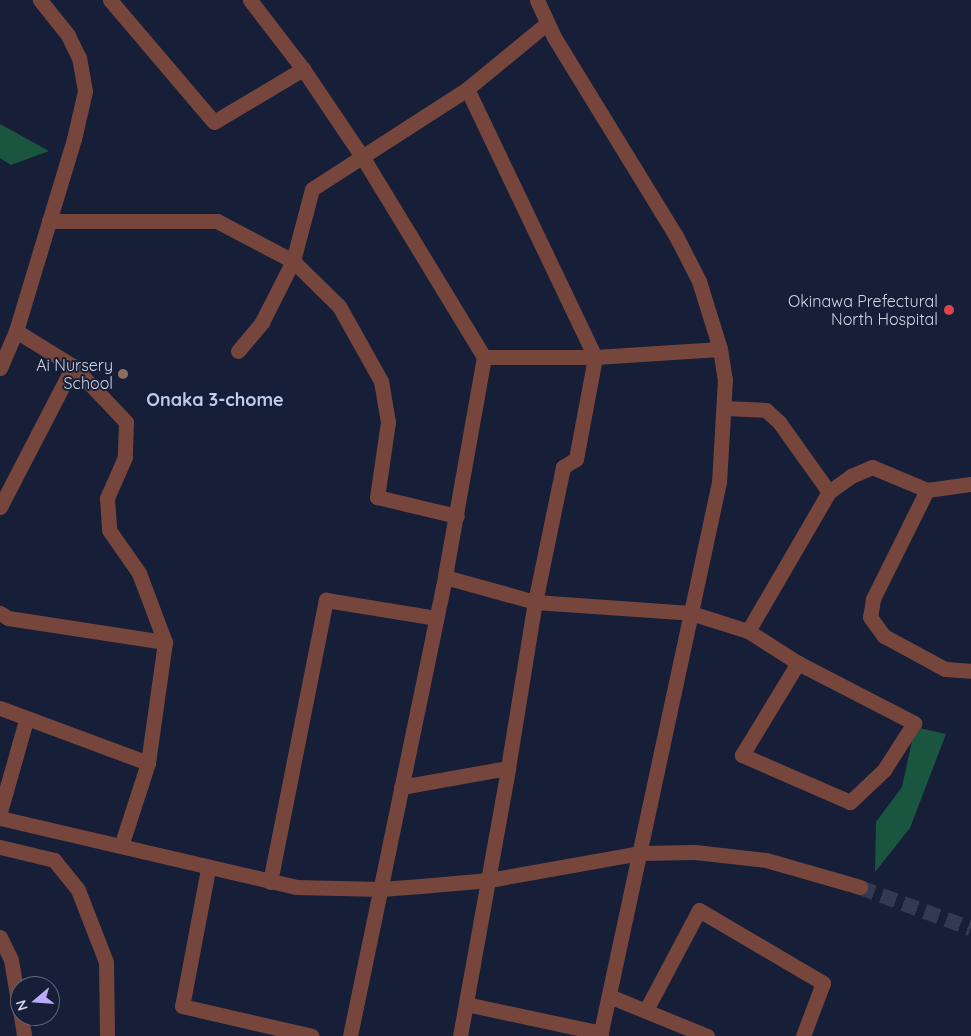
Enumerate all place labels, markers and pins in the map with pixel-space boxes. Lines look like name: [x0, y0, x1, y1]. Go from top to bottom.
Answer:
place label: Okinawa Prefectural North Hospital: [788, 291, 938, 329]
marker: Okinawa Prefectural North Hospital: [942, 303, 956, 317]
place label: Ai Nursery School: [36, 355, 113, 393]
marker: Ai Nursery School: [117, 368, 129, 380]

